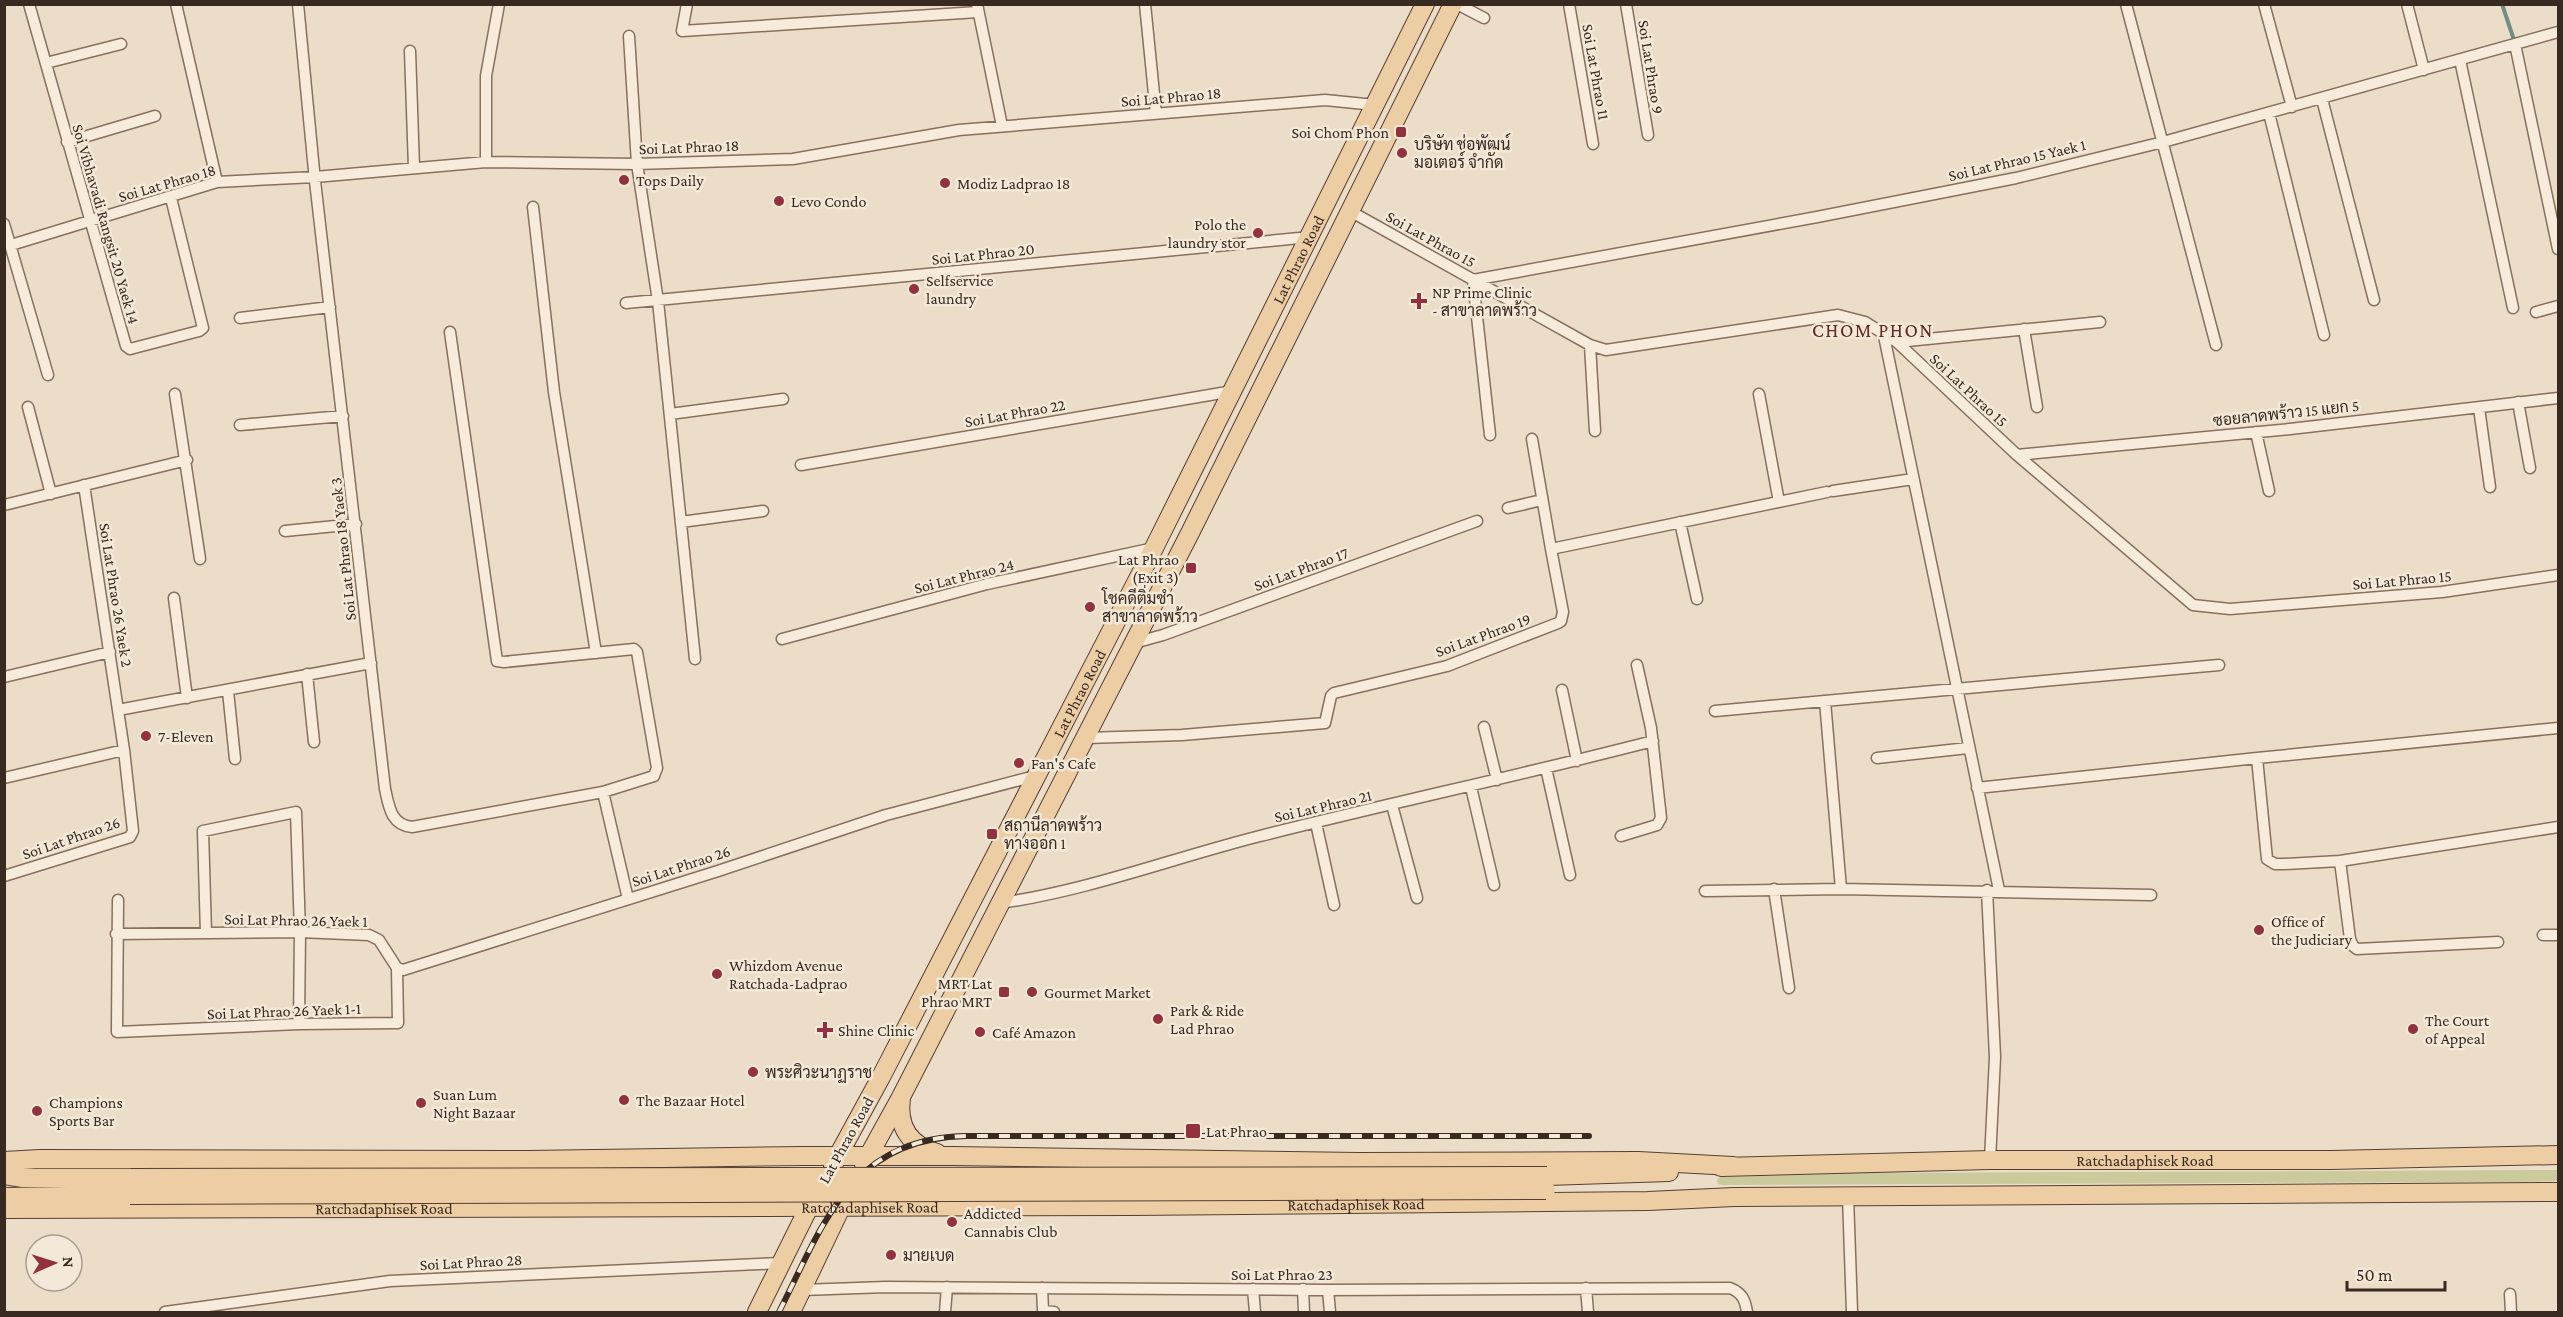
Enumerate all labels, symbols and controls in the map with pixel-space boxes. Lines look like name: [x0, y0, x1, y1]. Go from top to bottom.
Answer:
street label: Soi Lat Phrao 9: [1635, 19, 1667, 115]
street label: Soi Lat Phrao 11: [1579, 23, 1613, 121]
street label: Soi Lat Phrao 18: [1120, 84, 1222, 110]
street label: Soi Vibhavadi Rangsit 20 Yaek 14: [68, 122, 143, 326]
place label: Soi Chom Phon: [1291, 124, 1389, 141]
marker: Soi Chom Phon: [1394, 125, 1408, 139]
place label: บริษัท ช่อพัฒน์ มอเตอร์ จำกัด: [1414, 132, 1511, 171]
street label: Soi Lat Phrao 15 Yaek 1: [1947, 136, 2087, 184]
street label: Soi Lat Phrao 18: [638, 137, 740, 157]
marker: บริษัท ช่อพัฒน์ มอเตอร์ จำกัด: [1395, 146, 1409, 160]
street label: Soi Lat Phrao 18: [116, 161, 218, 205]
place label: Tops Daily: [636, 172, 704, 190]
marker: Tops Daily: [617, 173, 631, 187]
place label: Modiz Ladprao 18: [957, 175, 1070, 193]
marker: Modiz Ladprao 18: [938, 176, 952, 190]
place label: Levo Condo: [791, 193, 866, 210]
marker: Levo Condo: [772, 194, 786, 208]
street label: Soi Lat Phrao 15: [1383, 207, 1479, 271]
street label: Lat Phrao Road: [1269, 212, 1327, 306]
place label: Polo the laundry stor: [1168, 216, 1246, 252]
marker: Polo the laundry stor: [1251, 226, 1265, 240]
street label: Soi Lat Phrao 20: [931, 240, 1035, 268]
place label: Selfservice laundry: [926, 272, 994, 308]
marker: Selfservice laundry: [907, 282, 921, 296]
place label: NP Prime Clinic - สาขาลาดพร้าว: [1432, 284, 1537, 319]
marker: NP Prime Clinic - สาขาลาดพร้าว: [1410, 292, 1428, 310]
district label: CHOM PHON: [1812, 319, 1934, 341]
street label: Soi Lat Phrao 15: [1927, 350, 2011, 430]
street label: ซอยลาดพร้าว 15 แยก 5: [2212, 395, 2360, 429]
street label: Soi Lat Phrao 22: [963, 396, 1067, 430]
street label: Soi Lat Phrao 18 Yaek 3: [327, 477, 359, 621]
street label: Soi Lat Phrao 26 Yaek 2: [96, 522, 136, 669]
street label: Soi Lat Phrao 17: [1251, 544, 1351, 594]
place label: Lat Phrao (Exit 3): [1118, 551, 1179, 587]
street label: Soi Lat Phrao 24: [912, 555, 1016, 597]
marker: Lat Phrao (Exit 3): [1184, 561, 1198, 575]
street label: Soi Lat Phrao 15: [2352, 567, 2452, 593]
place label: โชคดีติ่มซำ สาขาลาดพร้าว: [1101, 584, 1198, 625]
marker: โชคดีติ่มซำ สาขาลาดพร้าว: [1083, 600, 1097, 614]
street label: Soi Lat Phrao 19: [1433, 610, 1533, 660]
street label: Lat Phrao Road: [1049, 646, 1109, 740]
place label: 7-Eleven: [158, 728, 214, 745]
marker: 7-Eleven: [139, 729, 153, 743]
place label: Fan's Cafe: [1031, 755, 1096, 772]
marker: Fan's Cafe: [1012, 756, 1026, 770]
street label: Soi Lat Phrao 21: [1273, 787, 1373, 825]
street label: Soi Lat Phrao 26: [20, 813, 122, 863]
place label: สถานีลาดพร้าว ทางออก 1: [1004, 814, 1102, 852]
marker: สถานีลาดพร้าว ทางออก 1: [985, 827, 999, 841]
street label: Soi Lat Phrao 26: [630, 842, 732, 890]
street label: Soi Lat Phrao 26 Yaek 1: [224, 910, 368, 930]
place label: Office of the Judiciary: [2271, 913, 2353, 949]
marker: Office of the Judiciary: [2252, 923, 2266, 937]
place label: Whizdom Avenue Ratchada-Ladprao: [729, 957, 848, 993]
marker: Whizdom Avenue Ratchada-Ladprao: [710, 967, 724, 981]
place label: MRT Lat Phrao MRT: [921, 975, 993, 1010]
place label: Gourmet Market: [1044, 984, 1151, 1001]
marker: MRT Lat Phrao MRT: [997, 985, 1011, 999]
marker: Gourmet Market: [1025, 985, 1039, 999]
street label: Soi Lat Phrao 26 Yaek 1-1: [207, 1000, 361, 1022]
place label: Park & Ride Lad Phrao: [1170, 1002, 1244, 1037]
marker: Park & Ride Lad Phrao: [1151, 1012, 1165, 1026]
place label: The Court of Appeal: [2425, 1012, 2490, 1048]
marker: Shine Clinic: [816, 1021, 834, 1039]
place label: Shine Clinic: [838, 1022, 915, 1039]
marker: The Court of Appeal: [2406, 1022, 2420, 1036]
place label: Café Amazon: [992, 1024, 1077, 1041]
marker: Café Amazon: [973, 1025, 987, 1039]
place label: พระศิวะนาฏราช: [765, 1063, 872, 1083]
marker: พระศิวะนาฏราช: [746, 1065, 760, 1079]
place label: Suan Lum Night Bazaar: [433, 1086, 516, 1122]
place label: The Bazaar Hotel: [636, 1092, 745, 1109]
marker: The Bazaar Hotel: [617, 1093, 631, 1107]
street label: Lat Phrao Road: [815, 1093, 877, 1186]
place label: Champions Sports Bar: [49, 1094, 123, 1130]
marker: Suan Lum Night Bazaar: [414, 1096, 428, 1110]
marker: Champions Sports Bar: [30, 1104, 44, 1118]
marker: Lat Phrao: [1184, 1122, 1202, 1140]
place label: Lat Phrao: [1206, 1123, 1267, 1140]
street label: Ratchadaphisek Road: [2076, 1152, 2214, 1170]
street label: Ratchadaphisek Road: [1287, 1195, 1425, 1213]
street label: Ratchadaphisek Road: [801, 1198, 939, 1216]
street label: Ratchadaphisek Road: [315, 1199, 453, 1218]
place label: Addicted Cannabis Club: [964, 1205, 1057, 1240]
marker: Addicted Cannabis Club: [945, 1215, 959, 1229]
north arrow: [24, 1233, 84, 1293]
place label: มายเบด: [903, 1247, 955, 1264]
marker: มายเบด: [884, 1248, 898, 1262]
street label: Soi Lat Phrao 28: [419, 1251, 523, 1273]
scale bar: [2347, 1254, 2444, 1292]
text: N: [60, 1256, 77, 1268]
text: 50 m: [2356, 1265, 2393, 1285]
street label: Soi Lat Phrao 23: [1231, 1266, 1333, 1283]

